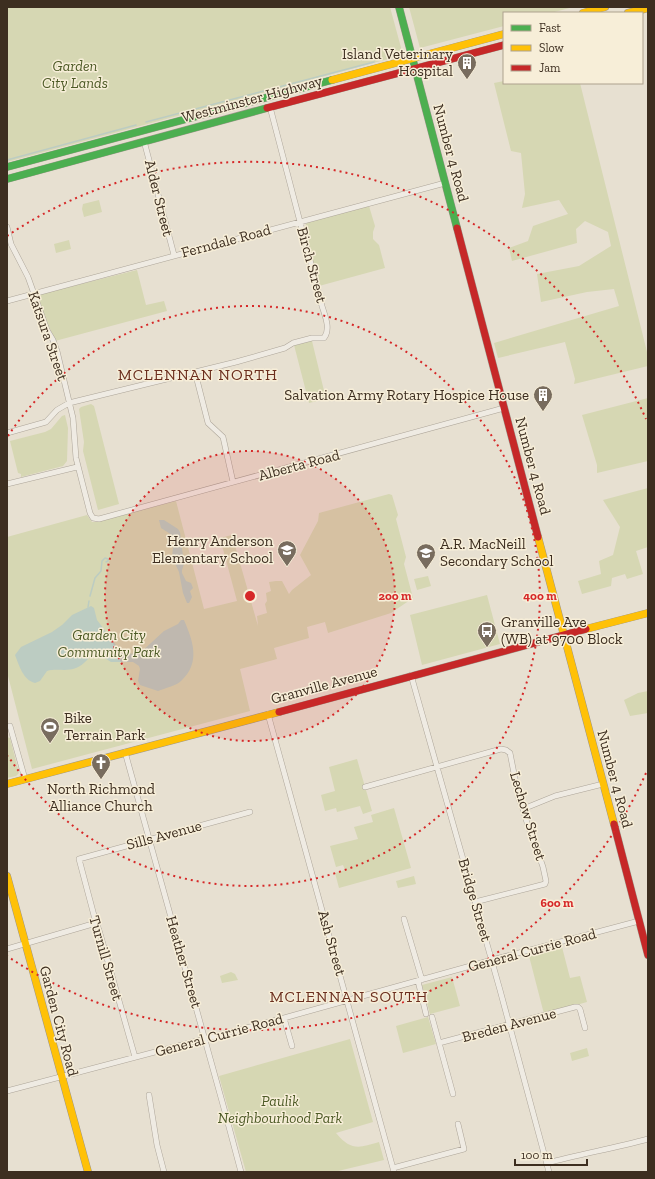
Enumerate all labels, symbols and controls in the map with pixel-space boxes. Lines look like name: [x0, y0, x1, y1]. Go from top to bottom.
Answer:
legend: [503, 12, 643, 84]
text: Fast: [539, 21, 562, 35]
text: Slow: [539, 41, 565, 55]
place label: Island Veterinary Hospital: [342, 45, 453, 80]
building icon: Island Veterinary Hospital: [456, 52, 478, 80]
park label: Garden City Lands: [42, 57, 108, 92]
text: Jam: [539, 61, 561, 75]
street label: Westminster Highway: [180, 71, 325, 126]
street label: Number 4 Road: [429, 102, 473, 205]
street label: Alder Street: [141, 158, 177, 238]
street label: Ferndale Road: [179, 220, 274, 262]
street label: Birch Street: [293, 225, 331, 305]
street label: Katsura Street: [24, 289, 72, 384]
district label: MCLENNAN NORTH: [118, 365, 278, 384]
building icon: Salvation Army Rotary Hospice House: [532, 384, 554, 412]
place label: Salvation Army Rotary Hospice House: [284, 386, 529, 404]
street label: Number 4 Road: [511, 415, 555, 518]
street label: Alberta Road: [256, 445, 342, 485]
place label: Henry Anderson Elementary School: [152, 532, 273, 567]
place label: A.R. MacNeill Secondary School: [440, 535, 553, 570]
school or university icon: Henry Anderson Elementary School: [276, 539, 298, 567]
school or university icon: A.R. MacNeill Secondary School: [415, 542, 437, 570]
centre of rings: [243, 589, 257, 603]
text: 200 m: [378, 589, 412, 603]
text: 400 m: [523, 589, 557, 603]
place label: Granville Ave (WB) at 9700 Block: [501, 613, 623, 648]
bus stop icon: Granville Ave (WB) at 9700 Block: [476, 620, 498, 648]
park label: Garden City Community Park: [58, 626, 161, 661]
street label: Granville Avenue: [269, 662, 379, 708]
place label: Bike Terrain Park: [64, 709, 145, 744]
sports icon: Bike Terrain Park: [39, 716, 61, 744]
street label: Number 4 Road: [593, 728, 637, 831]
church icon: North Richmond Alliance Church: [90, 752, 112, 780]
street label: Lechow Street: [506, 769, 550, 863]
place label: North Richmond Alliance Church: [47, 780, 156, 815]
street label: Sills Avenue: [124, 816, 204, 854]
street label: Bridge Street: [454, 856, 496, 944]
text: 600 m: [540, 896, 574, 910]
street label: Ash Street: [314, 908, 350, 978]
street label: Turnill Street: [85, 913, 127, 1003]
street label: Heather Street: [162, 914, 206, 1011]
street label: General Currie Road: [466, 924, 599, 976]
street label: Garden City Road: [36, 964, 83, 1079]
district label: MCLENNAN SOUTH: [269, 987, 429, 1006]
street label: Breden Avenue: [460, 1004, 558, 1046]
street label: General Currie Road: [153, 1009, 286, 1061]
park label: Paulik Neighbourhood Park: [218, 1092, 342, 1127]
scale bar: [515, 1141, 587, 1167]
text: 100 m: [521, 1148, 553, 1162]

